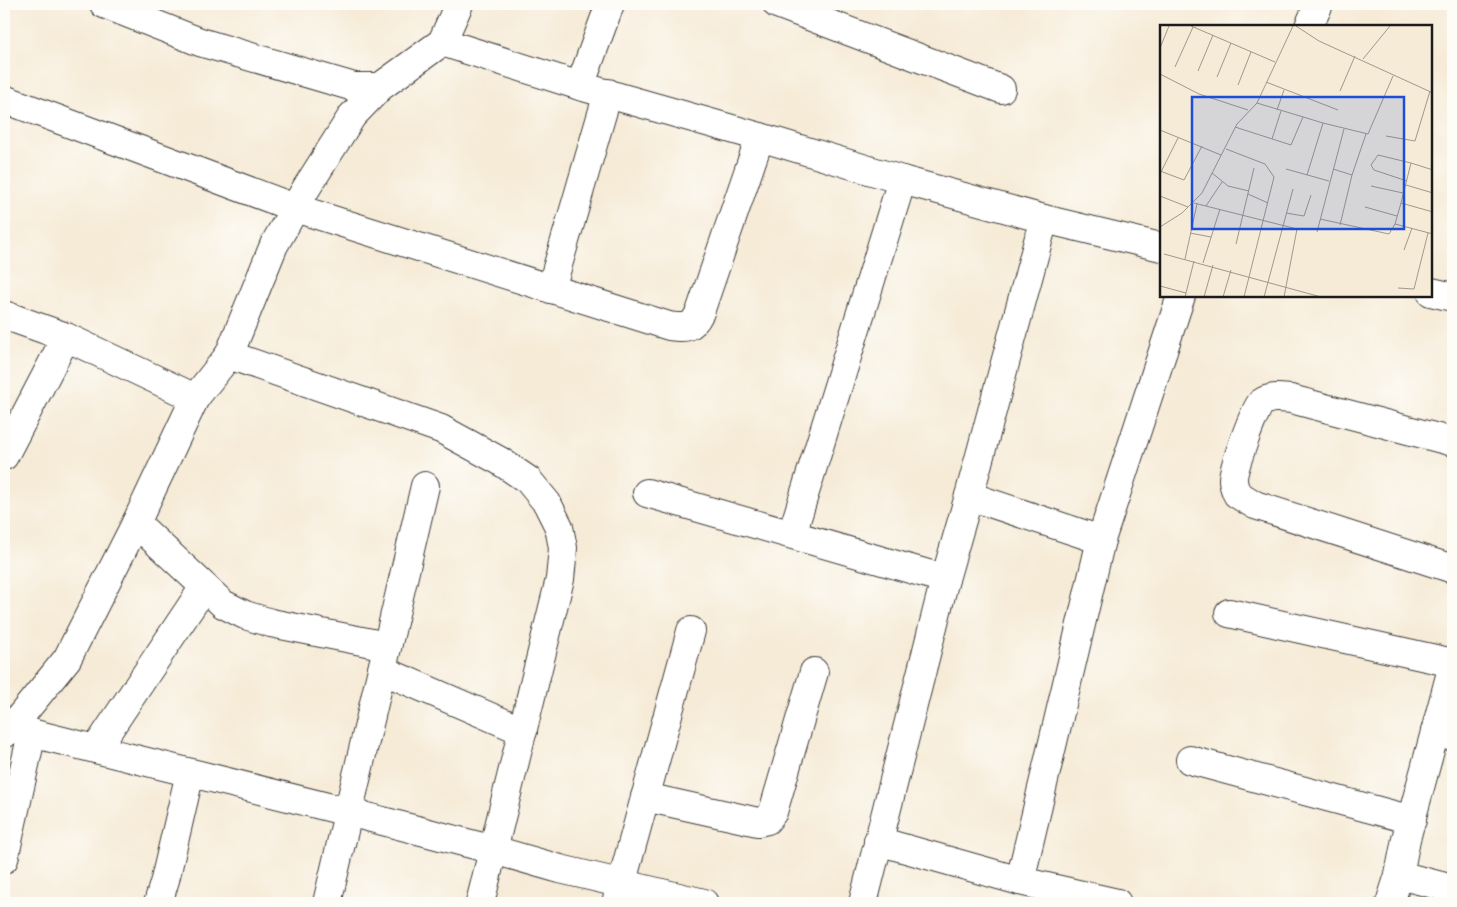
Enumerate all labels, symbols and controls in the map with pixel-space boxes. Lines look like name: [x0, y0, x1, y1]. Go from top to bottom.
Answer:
inset map: [1160, 25, 1432, 298]

